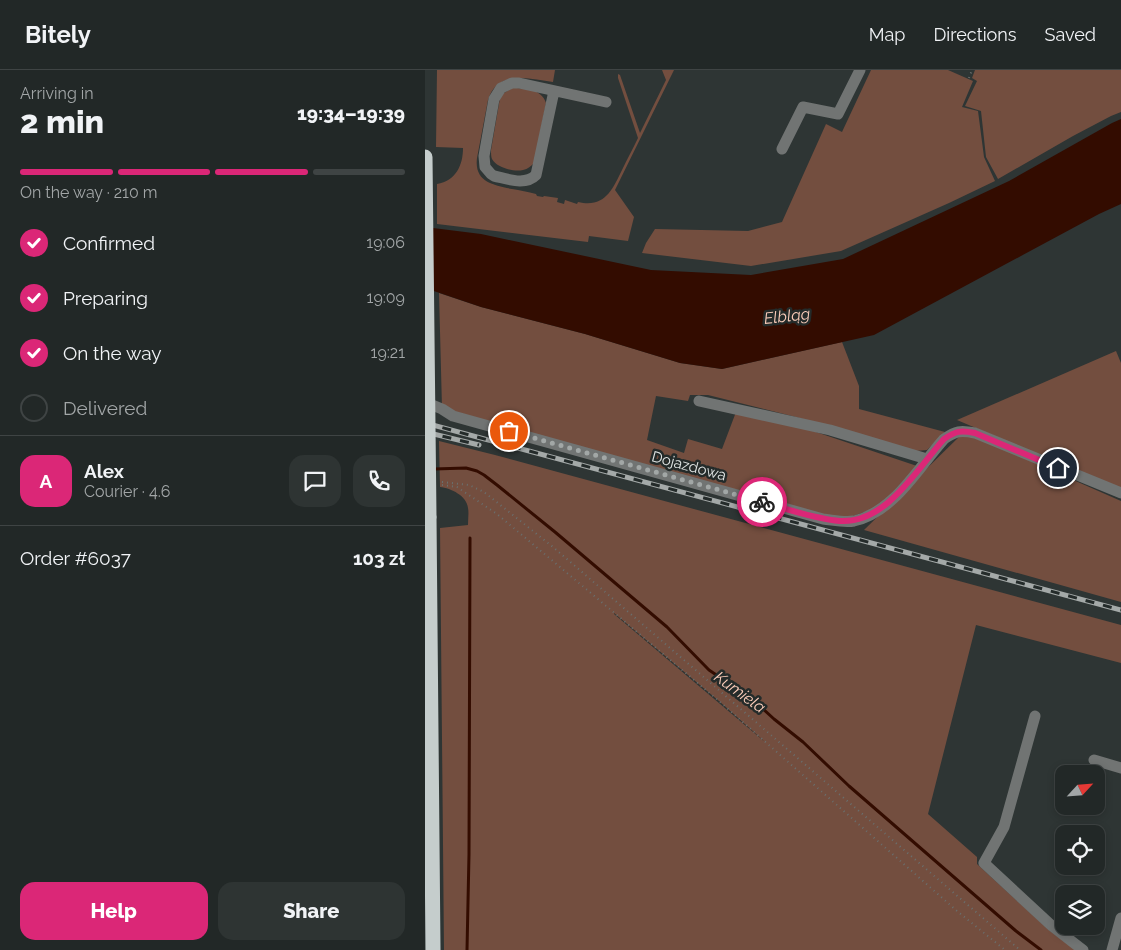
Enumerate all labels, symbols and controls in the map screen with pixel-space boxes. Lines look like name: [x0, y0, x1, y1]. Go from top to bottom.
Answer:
text: Bitely: [25, 20, 91, 49]
text: Map: [869, 24, 905, 45]
text: Directions: [933, 24, 1017, 45]
text: Saved: [1045, 24, 1096, 45]
text: Arriving in: [20, 84, 94, 103]
text: 19:34–19:39: [297, 102, 405, 124]
text: 2 min: [20, 103, 104, 140]
text: On the way · 210 m: [20, 183, 158, 202]
icon: check: [20, 229, 48, 257]
text: Confirmed: [63, 232, 155, 254]
text: 19:06: [366, 233, 405, 252]
icon: check: [20, 284, 48, 312]
text: Preparing: [63, 287, 148, 309]
text: 19:09: [367, 288, 405, 307]
water label: Elbląg: [763, 304, 812, 328]
icon: check: [20, 339, 48, 367]
text: On the way: [63, 342, 162, 364]
text: 19:21: [371, 343, 405, 362]
text: Delivered: [63, 397, 147, 419]
pin: [488, 410, 530, 452]
icon: bag: [495, 417, 523, 445]
street label: Dojazdowa: [650, 447, 728, 485]
pin: [1037, 447, 1079, 489]
icon: home: [1044, 454, 1072, 482]
button: chat: [289, 455, 341, 507]
button: phone: [353, 455, 405, 507]
text: Alex: [84, 460, 124, 482]
text: A: [40, 470, 52, 492]
courier: [737, 477, 787, 527]
text: Courier · 4.6: [84, 482, 170, 501]
icon: bike: [748, 488, 776, 516]
text: Order #6037: [20, 547, 131, 569]
text: 103 zł: [353, 547, 405, 569]
water label: Kumiela: [711, 667, 770, 717]
north arrow: [1055, 765, 1105, 815]
map controls: [1055, 765, 1105, 935]
button: locate: [1055, 825, 1105, 875]
button: Help: [20, 882, 208, 940]
button: Share: [218, 882, 405, 940]
button: layers: [1055, 885, 1105, 935]

